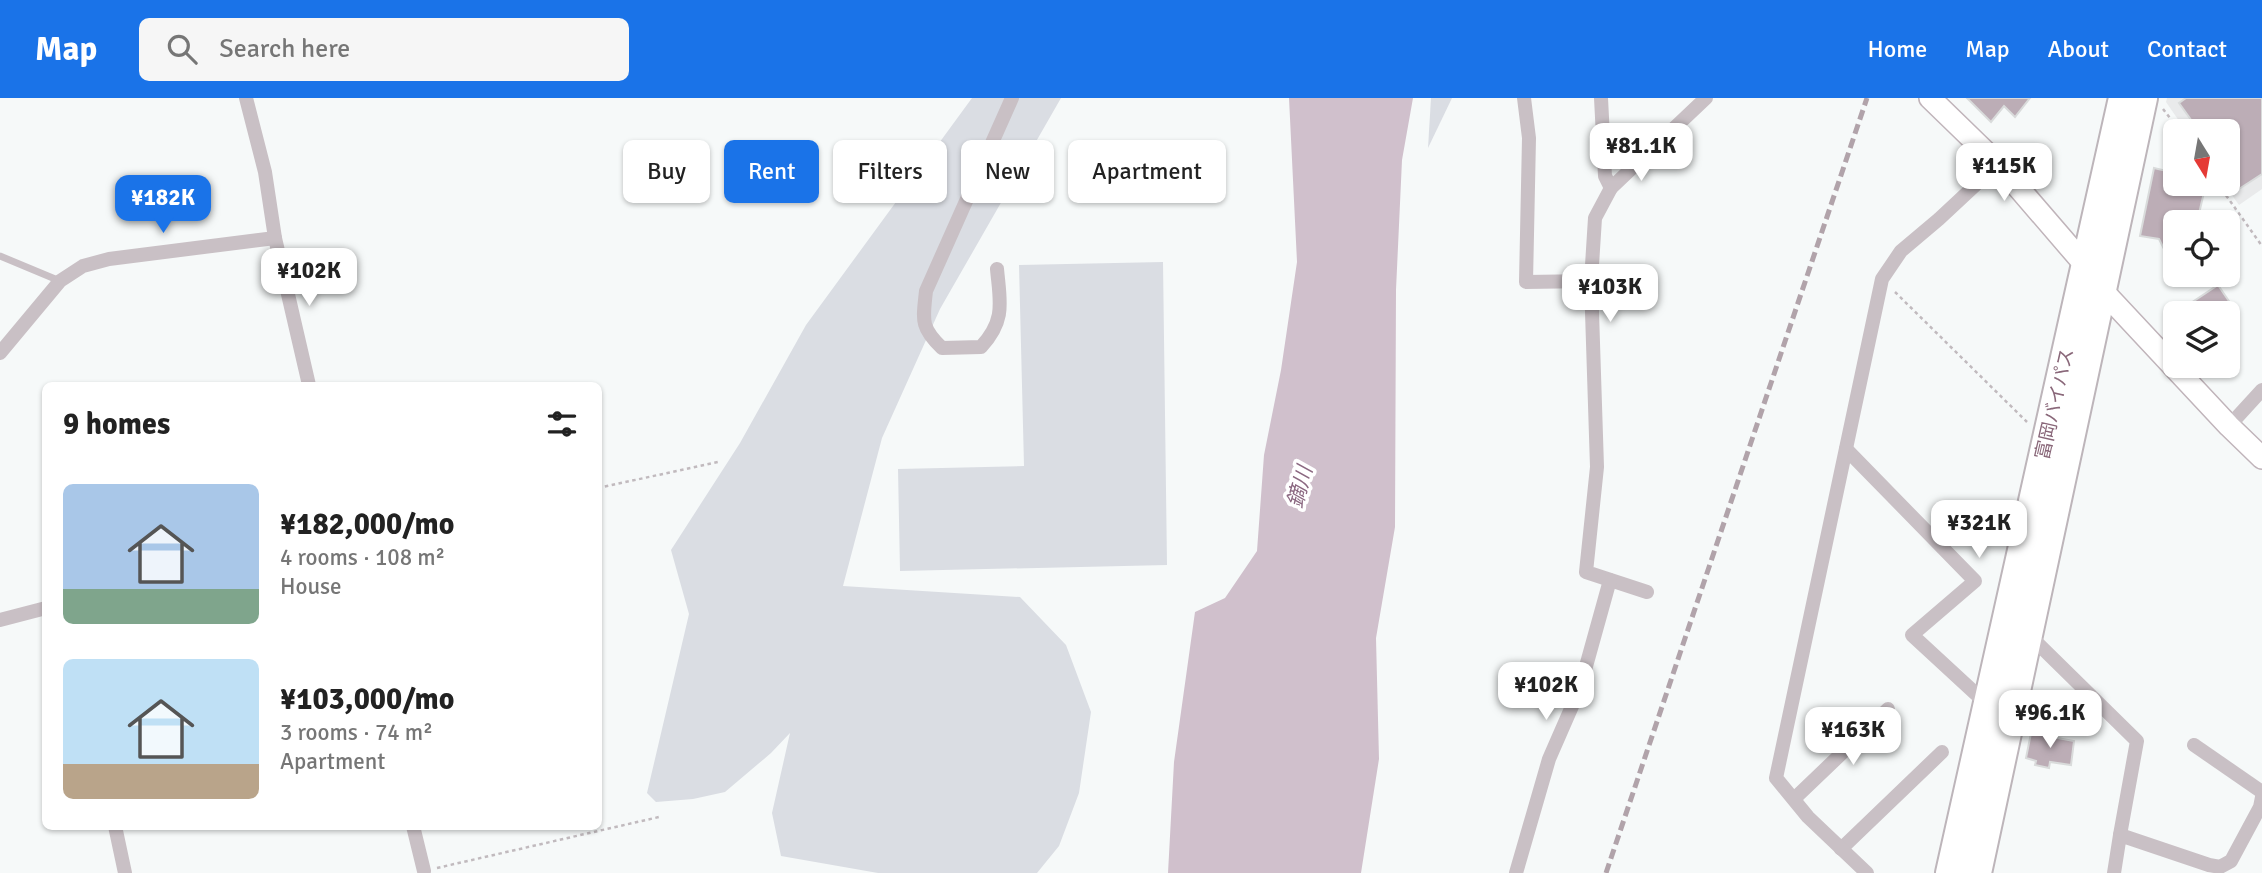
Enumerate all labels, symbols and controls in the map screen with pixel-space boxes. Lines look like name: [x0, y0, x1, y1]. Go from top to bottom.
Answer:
search box: [139, 18, 629, 81]
text: Map: [35, 29, 97, 70]
icon: search: [163, 30, 201, 68]
text: Search here: [219, 33, 350, 65]
text: Home: [1867, 34, 1927, 64]
text: Map: [1965, 34, 2010, 64]
text: About: [2048, 34, 2109, 64]
text: Contact: [2147, 34, 2227, 64]
north arrow: [2163, 119, 2240, 196]
map controls: [2163, 119, 2240, 378]
pin: ¥81.1K: [1584, 123, 1698, 183]
text: ¥81.1K: [1606, 131, 1676, 160]
chip: Buy: [623, 140, 710, 203]
chip: Rent: [724, 140, 819, 203]
chip: Filters: [833, 140, 947, 203]
chip: New: [961, 140, 1054, 203]
chip: Apartment: [1068, 140, 1226, 203]
pin: ¥115K: [1955, 144, 2053, 203]
text: ¥115K: [1972, 151, 2036, 180]
pin: ¥182K: [114, 176, 212, 235]
text: ¥182K: [131, 183, 195, 212]
button: locate: [2163, 210, 2240, 287]
pin: ¥102K: [260, 248, 358, 308]
text: ¥102K: [277, 256, 341, 285]
pin: ¥103K: [1561, 264, 1659, 324]
text: ¥103K: [1578, 272, 1642, 301]
button: layers: [2163, 301, 2240, 378]
street label: 富岡バイパス: [2031, 346, 2079, 462]
icon: filters: [543, 405, 581, 443]
text: 9 homes: [63, 406, 170, 443]
water label: 鏑川: [1282, 461, 1319, 511]
pin: ¥321K: [1930, 500, 2028, 560]
text: ¥182,000/mo: [280, 506, 454, 543]
text: ¥321K: [1947, 508, 2011, 537]
icon: home: [119, 512, 203, 596]
text: 4 rooms · 108 m²: [280, 543, 445, 572]
text: House: [280, 572, 342, 601]
pin: ¥102K: [1497, 662, 1595, 722]
text: ¥102K: [1514, 670, 1578, 699]
text: ¥103,000/mo: [280, 681, 454, 718]
icon: home: [119, 687, 203, 771]
pin: ¥96.1K: [1993, 690, 2107, 750]
text: ¥96.1K: [2015, 698, 2085, 727]
pin: ¥163K: [1804, 708, 1902, 767]
text: ¥163K: [1821, 715, 1885, 744]
text: 3 rooms · 74 m²: [280, 718, 433, 747]
text: Apartment: [280, 747, 385, 776]

